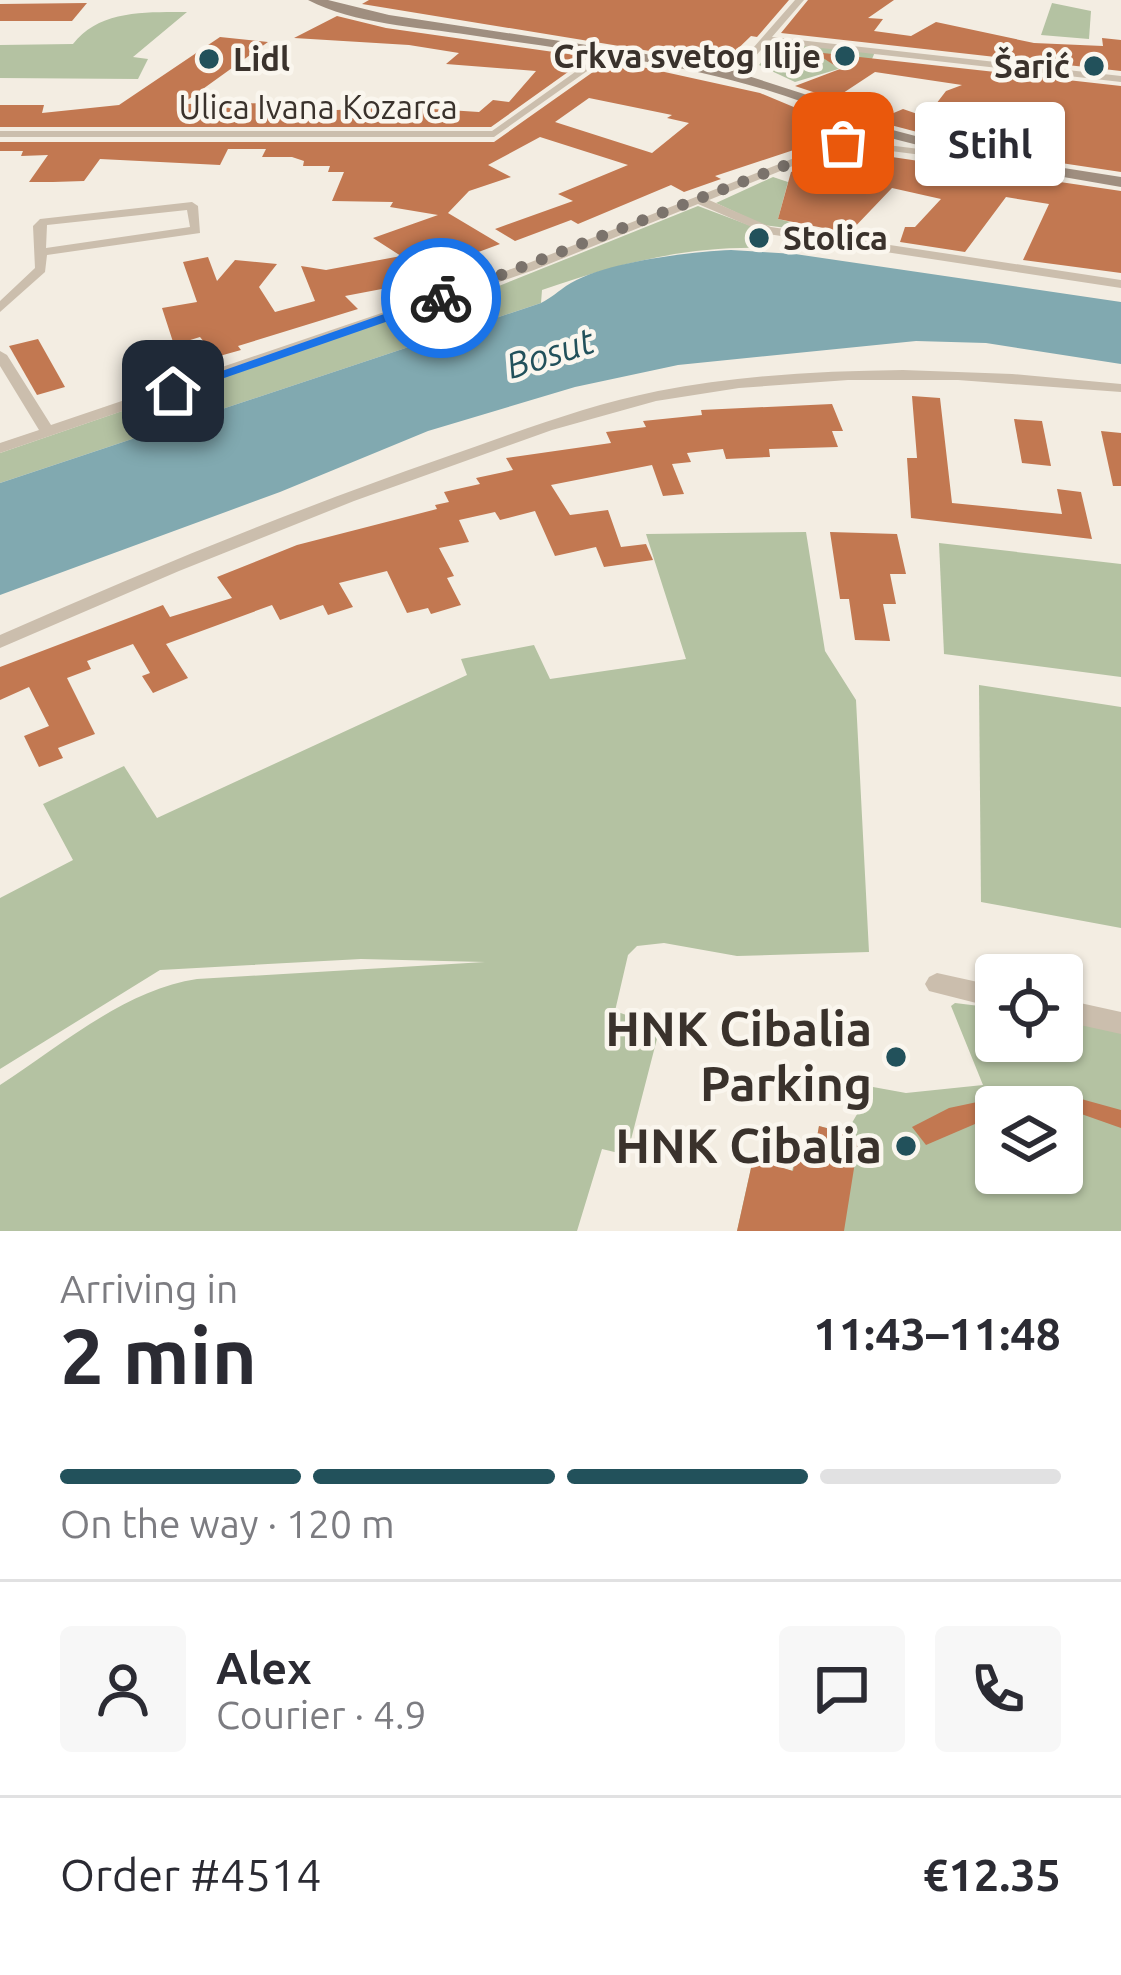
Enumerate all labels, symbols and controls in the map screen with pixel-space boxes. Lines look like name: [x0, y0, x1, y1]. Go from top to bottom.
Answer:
place label: Crkva svetog Ilije: [553, 37, 821, 74]
place label: Lidl: [233, 40, 290, 77]
marker: Crkva svetog Ilije: [832, 43, 858, 69]
marker: Lidl: [196, 46, 222, 72]
place label: Šarić: [994, 46, 1070, 84]
marker: Šarić: [1081, 53, 1107, 79]
street label: Ulica Ivana Kozarca: [178, 88, 458, 125]
pin: [792, 92, 894, 194]
callout: Stihl: [915, 101, 1065, 185]
icon: bag: [810, 110, 876, 176]
text: Stihl: [948, 122, 1032, 165]
place label: Stolica: [783, 219, 888, 256]
marker: Stolica: [746, 225, 772, 251]
courier: [381, 238, 501, 358]
icon: bike: [408, 265, 474, 331]
water label: Bosut: [501, 319, 600, 386]
pin: [122, 340, 224, 442]
icon: home: [140, 358, 206, 424]
map controls: [975, 954, 1083, 1194]
button: locate: [975, 954, 1083, 1062]
place label: HNK Cibalia Parking: [605, 1001, 872, 1110]
marker: HNK Cibalia Parking: [883, 1044, 909, 1070]
button: layers: [975, 1086, 1083, 1194]
place label: HNK Cibalia: [615, 1118, 882, 1172]
marker: HNK Cibalia: [893, 1133, 919, 1159]
text: Arriving in: [60, 1267, 238, 1310]
text: 11:43–11:48: [813, 1308, 1061, 1359]
text: 2 min: [60, 1311, 257, 1399]
text: On the way · 120 m: [60, 1502, 395, 1545]
button: person: [60, 1626, 186, 1752]
button: chat: [779, 1626, 905, 1752]
button: phone: [935, 1626, 1061, 1752]
text: Alex: [216, 1642, 312, 1693]
text: Courier · 4.9: [216, 1693, 427, 1736]
text: Order #4514: [60, 1849, 322, 1900]
text: €12.35: [923, 1849, 1061, 1900]

